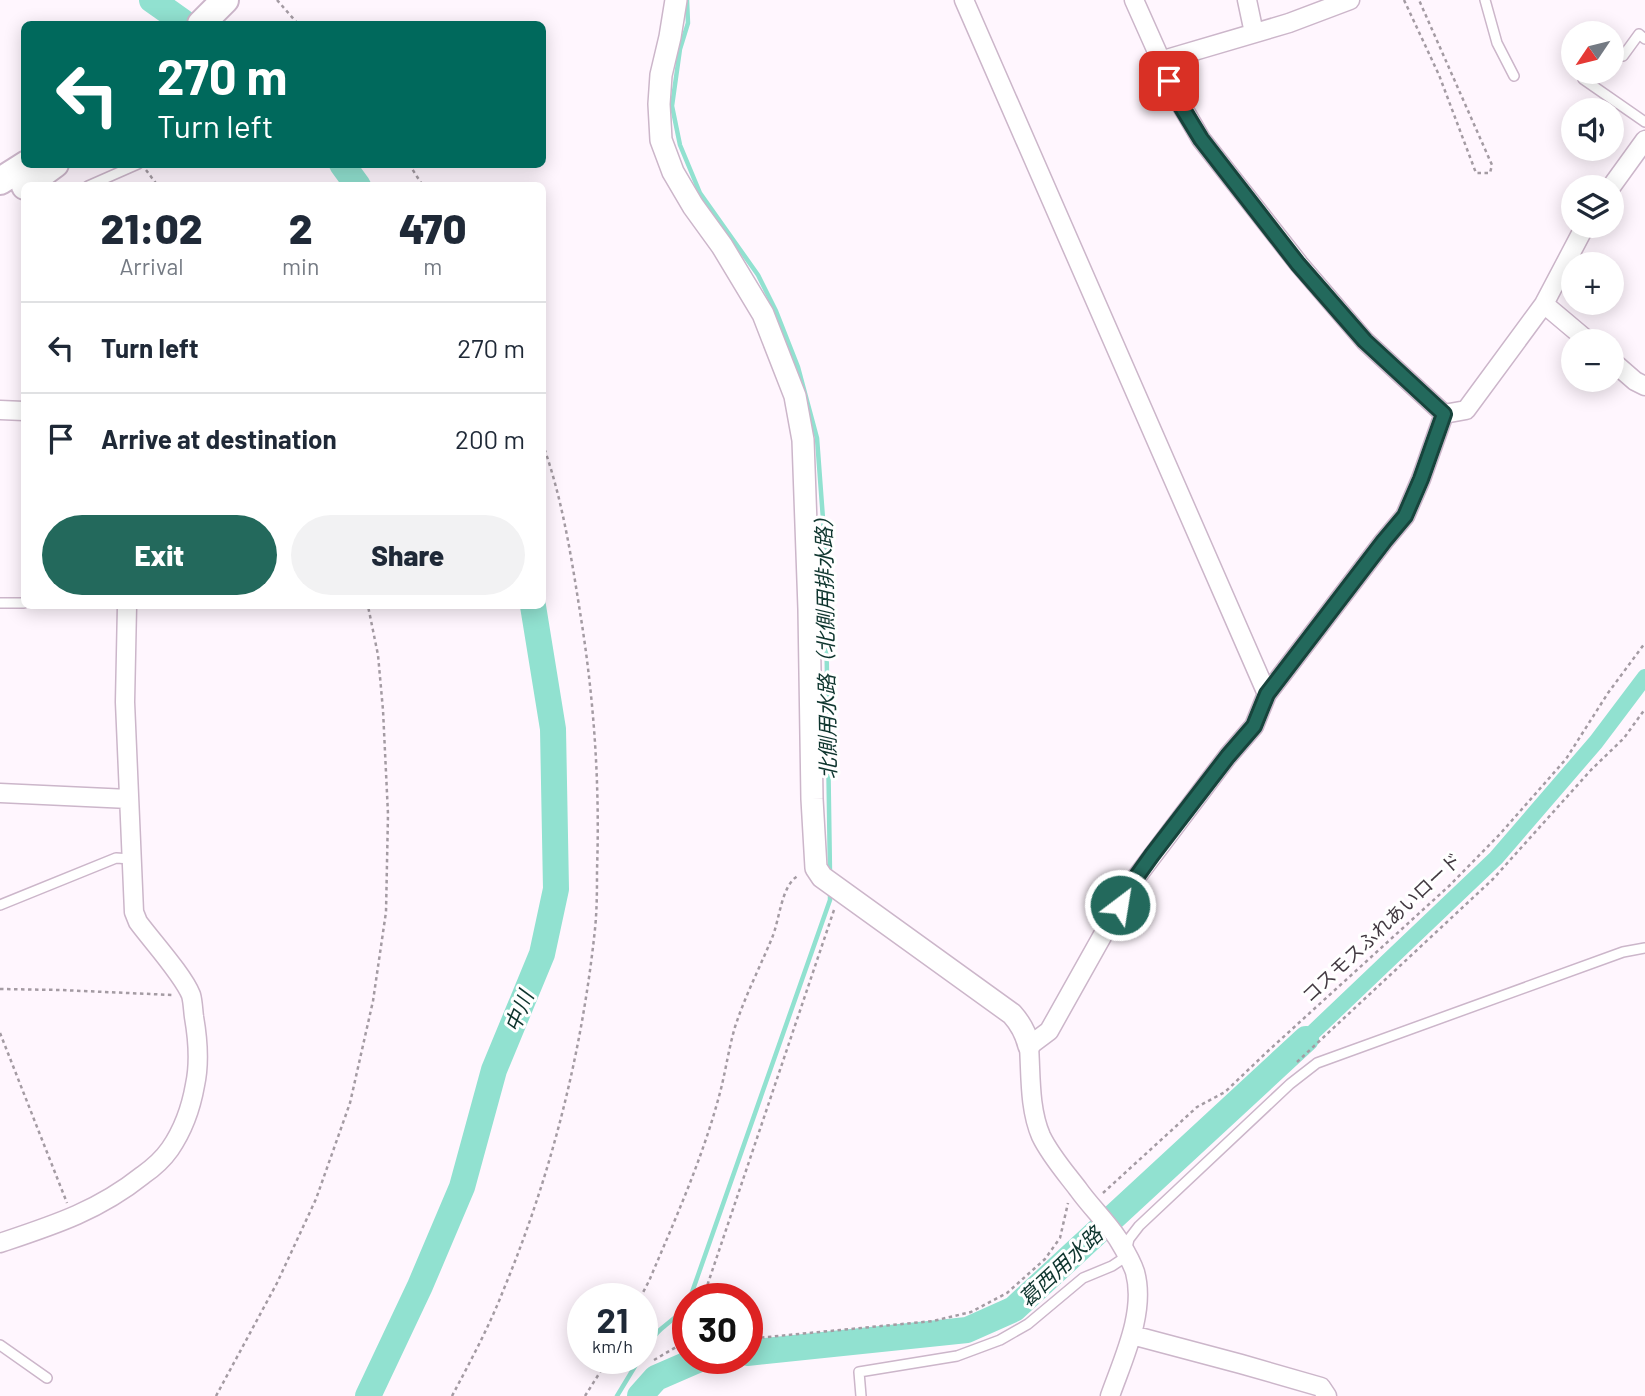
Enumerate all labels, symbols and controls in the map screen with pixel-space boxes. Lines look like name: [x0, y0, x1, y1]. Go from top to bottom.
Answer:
north arrow: [1561, 21, 1624, 84]
map controls: [1561, 21, 1624, 392]
text: 270 m: [157, 46, 287, 105]
icon: left: [42, 49, 133, 140]
pin: [1139, 51, 1199, 111]
icon: arrive: [1150, 62, 1188, 100]
button: sound: [1561, 98, 1624, 161]
text: Turn left: [157, 106, 274, 144]
button: layers: [1561, 175, 1624, 238]
text: 21:02: [100, 202, 203, 252]
text: 2: [289, 202, 313, 252]
text: 470: [399, 202, 467, 252]
text: Arrival: [119, 252, 184, 280]
text: min: [282, 252, 319, 280]
text: m: [423, 252, 442, 280]
button: +: [1561, 252, 1624, 315]
icon: left: [42, 329, 80, 367]
button: −: [1561, 329, 1624, 392]
text: Turn left: [101, 332, 199, 363]
text: 270 m: [457, 332, 525, 363]
icon: arrive: [42, 420, 80, 458]
text: Arrive at destination: [101, 423, 337, 454]
text: 200 m: [455, 423, 525, 454]
water label: 北側用水路（北側用排水路）: [810, 506, 840, 780]
button: Exit: [42, 515, 277, 595]
button: Share: [291, 515, 525, 595]
street label: コスモスふれあいロード: [1297, 847, 1465, 1007]
position arrow: [1083, 868, 1157, 942]
water label: 中川: [499, 985, 538, 1035]
water label: 葛西用水路: [1013, 1220, 1108, 1311]
speed limit sign: 30: [672, 1283, 763, 1374]
text: 21: [597, 1298, 628, 1340]
text: km/h: [592, 1335, 633, 1357]

